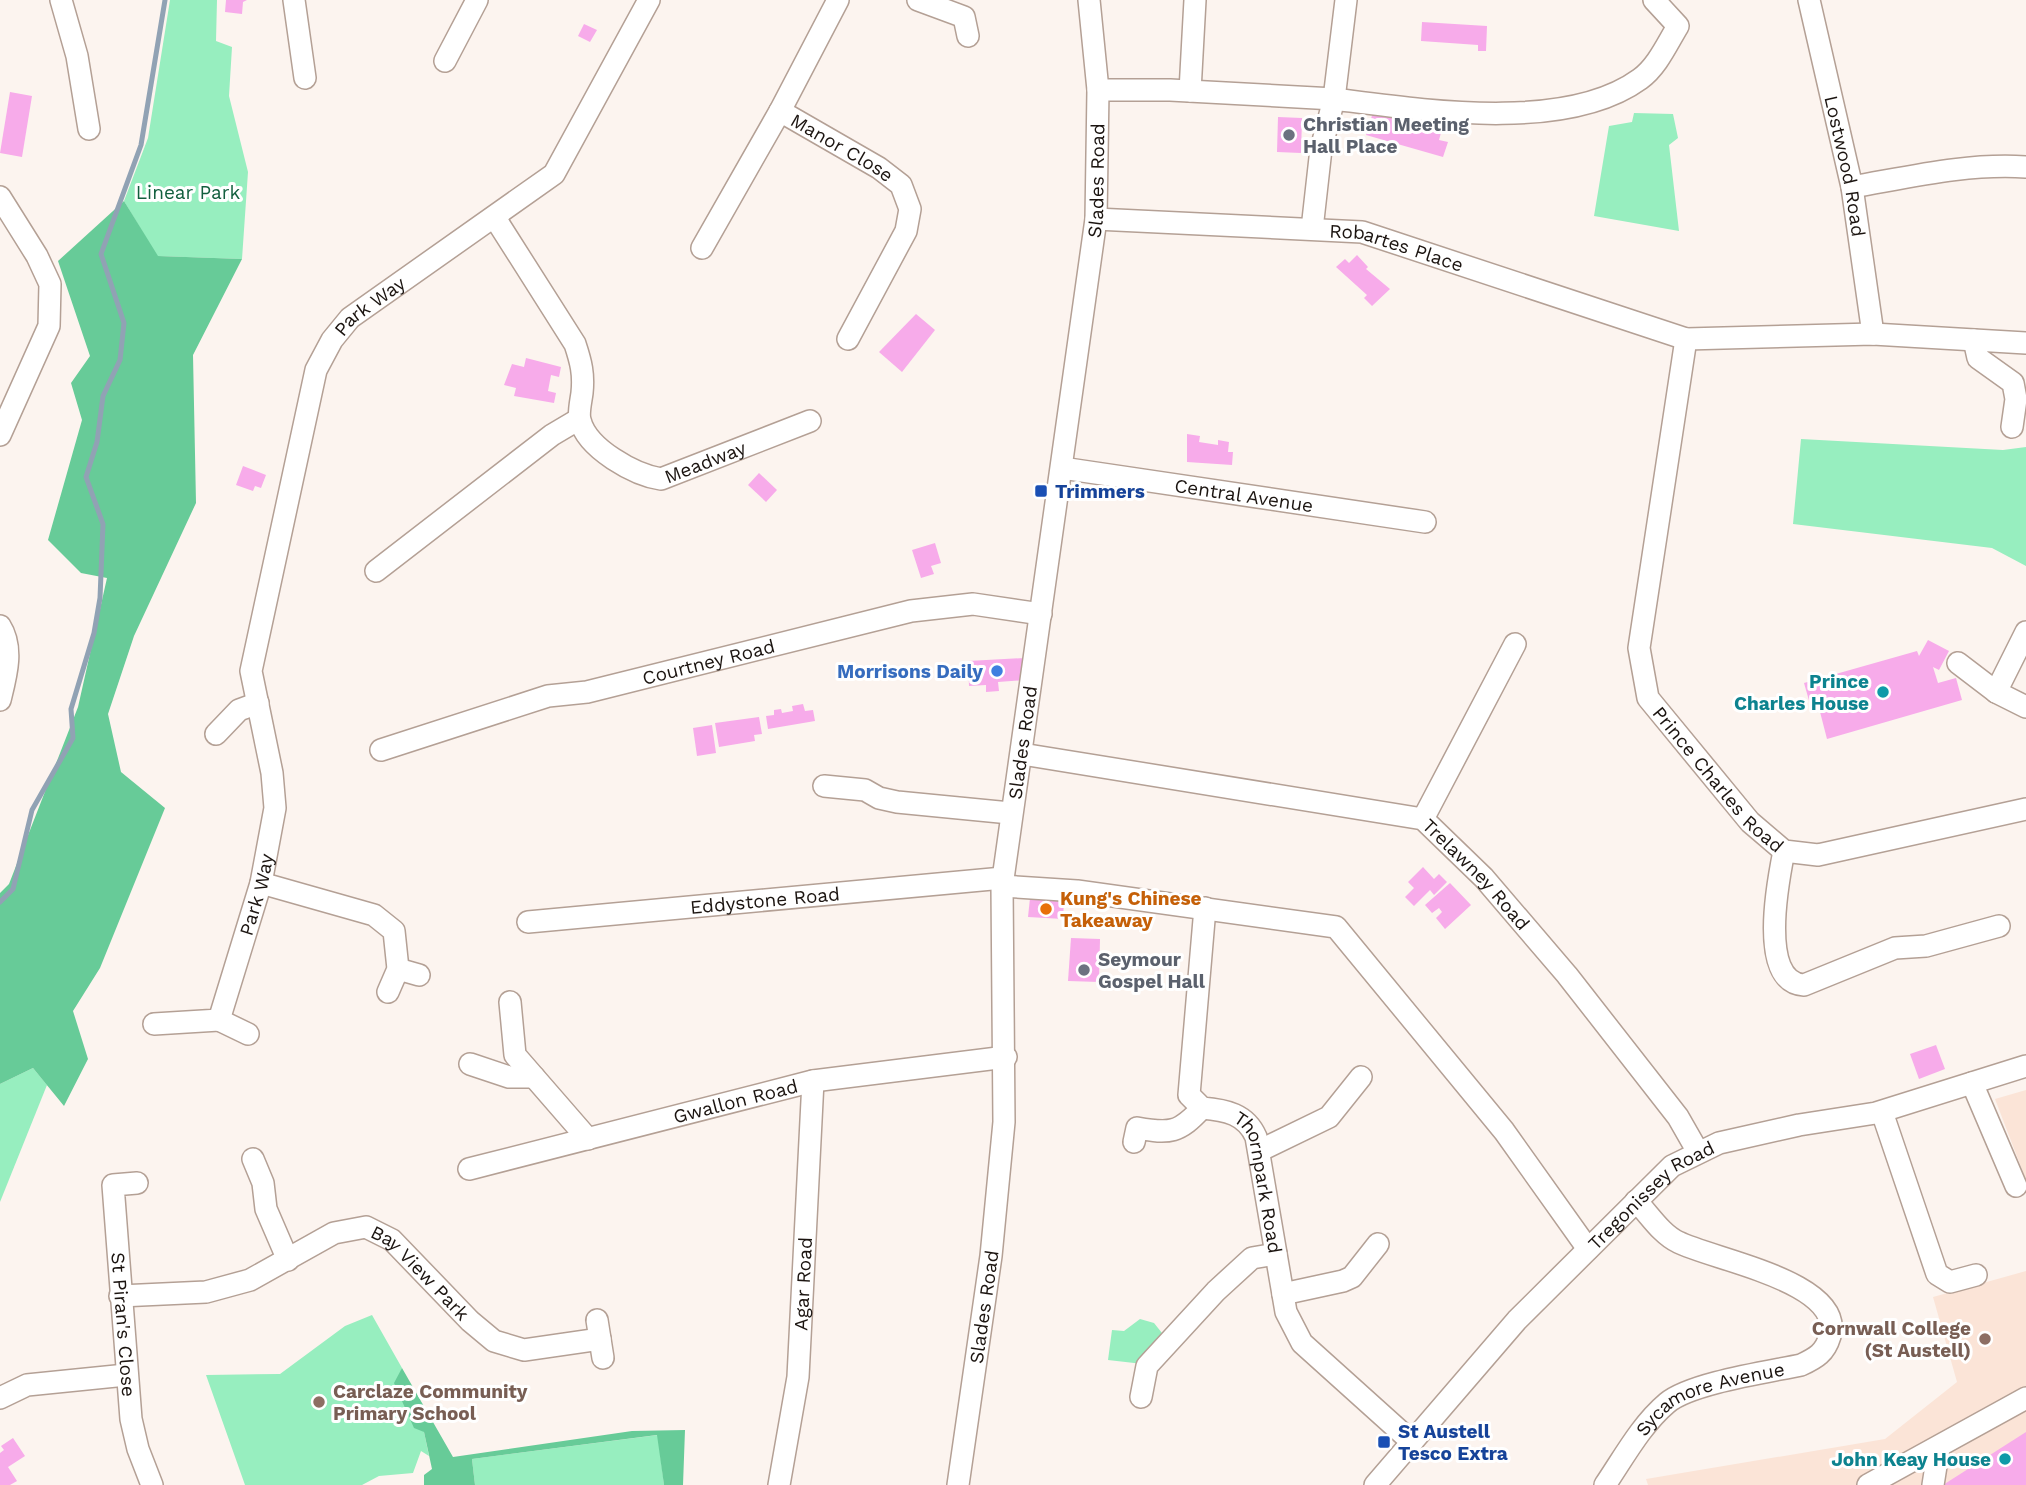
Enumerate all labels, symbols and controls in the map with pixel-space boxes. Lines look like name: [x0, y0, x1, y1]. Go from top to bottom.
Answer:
street label: Lostwood Road: [1820, 93, 1870, 238]
street label: Manor Close: [787, 108, 898, 186]
place label: Christian Meeting Hall Place: [1303, 113, 1469, 158]
street label: Slades Road: [1082, 123, 1109, 239]
marker: Christian Meeting Hall Place: [1281, 127, 1297, 143]
park label: Linear Park: [136, 181, 241, 204]
street label: Robartes Place: [1329, 219, 1466, 276]
street label: Park Way: [329, 271, 410, 340]
street label: Meadway: [661, 436, 749, 488]
street label: Central Avenue: [1173, 473, 1315, 517]
place label: Trimmers: [1055, 480, 1145, 503]
marker: Trimmers: [1033, 483, 1049, 499]
street label: Courtney Road: [640, 634, 777, 689]
place label: Morrisons Daily: [837, 660, 983, 683]
marker: Morrisons Daily: [989, 663, 1005, 679]
place label: Prince Charles House: [1734, 670, 1869, 715]
street label: Slades Road: [1003, 684, 1042, 801]
marker: Prince Charles House: [1875, 684, 1891, 700]
street label: Prince Charles Road: [1648, 701, 1788, 857]
street label: Trelawney Road: [1418, 814, 1535, 935]
street label: Park Way: [234, 852, 278, 938]
street label: Eddystone Road: [689, 882, 841, 918]
place label: Kung's Chinese Takeaway: [1060, 887, 1202, 932]
marker: Kung's Chinese Takeaway: [1038, 901, 1054, 917]
place label: Seymour Gospel Hall: [1098, 948, 1206, 993]
marker: Seymour Gospel Hall: [1076, 962, 1092, 978]
street label: Gwallon Road: [671, 1074, 800, 1128]
street label: Thornpark Road: [1230, 1106, 1287, 1255]
street label: Tregonissey Road: [1583, 1136, 1718, 1255]
street label: Bay View Park: [367, 1220, 475, 1325]
street label: Agar Road: [789, 1236, 817, 1331]
street label: Slades Road: [964, 1248, 1003, 1365]
street label: St Piran's Close: [107, 1251, 141, 1398]
place label: Cornwall College (St Austell): [1812, 1317, 1971, 1362]
marker: Cornwall College (St Austell): [1977, 1331, 1993, 1347]
street label: Sycamore Avenue: [1630, 1357, 1786, 1440]
place label: Carclaze Community Primary School: [333, 1380, 528, 1425]
marker: Carclaze Community Primary School: [311, 1394, 327, 1410]
place label: St Austell Tesco Extra: [1398, 1420, 1508, 1465]
marker: St Austell Tesco Extra: [1376, 1434, 1392, 1450]
place label: John Keay House: [1831, 1448, 1991, 1471]
marker: John Keay House: [1997, 1451, 2013, 1467]

